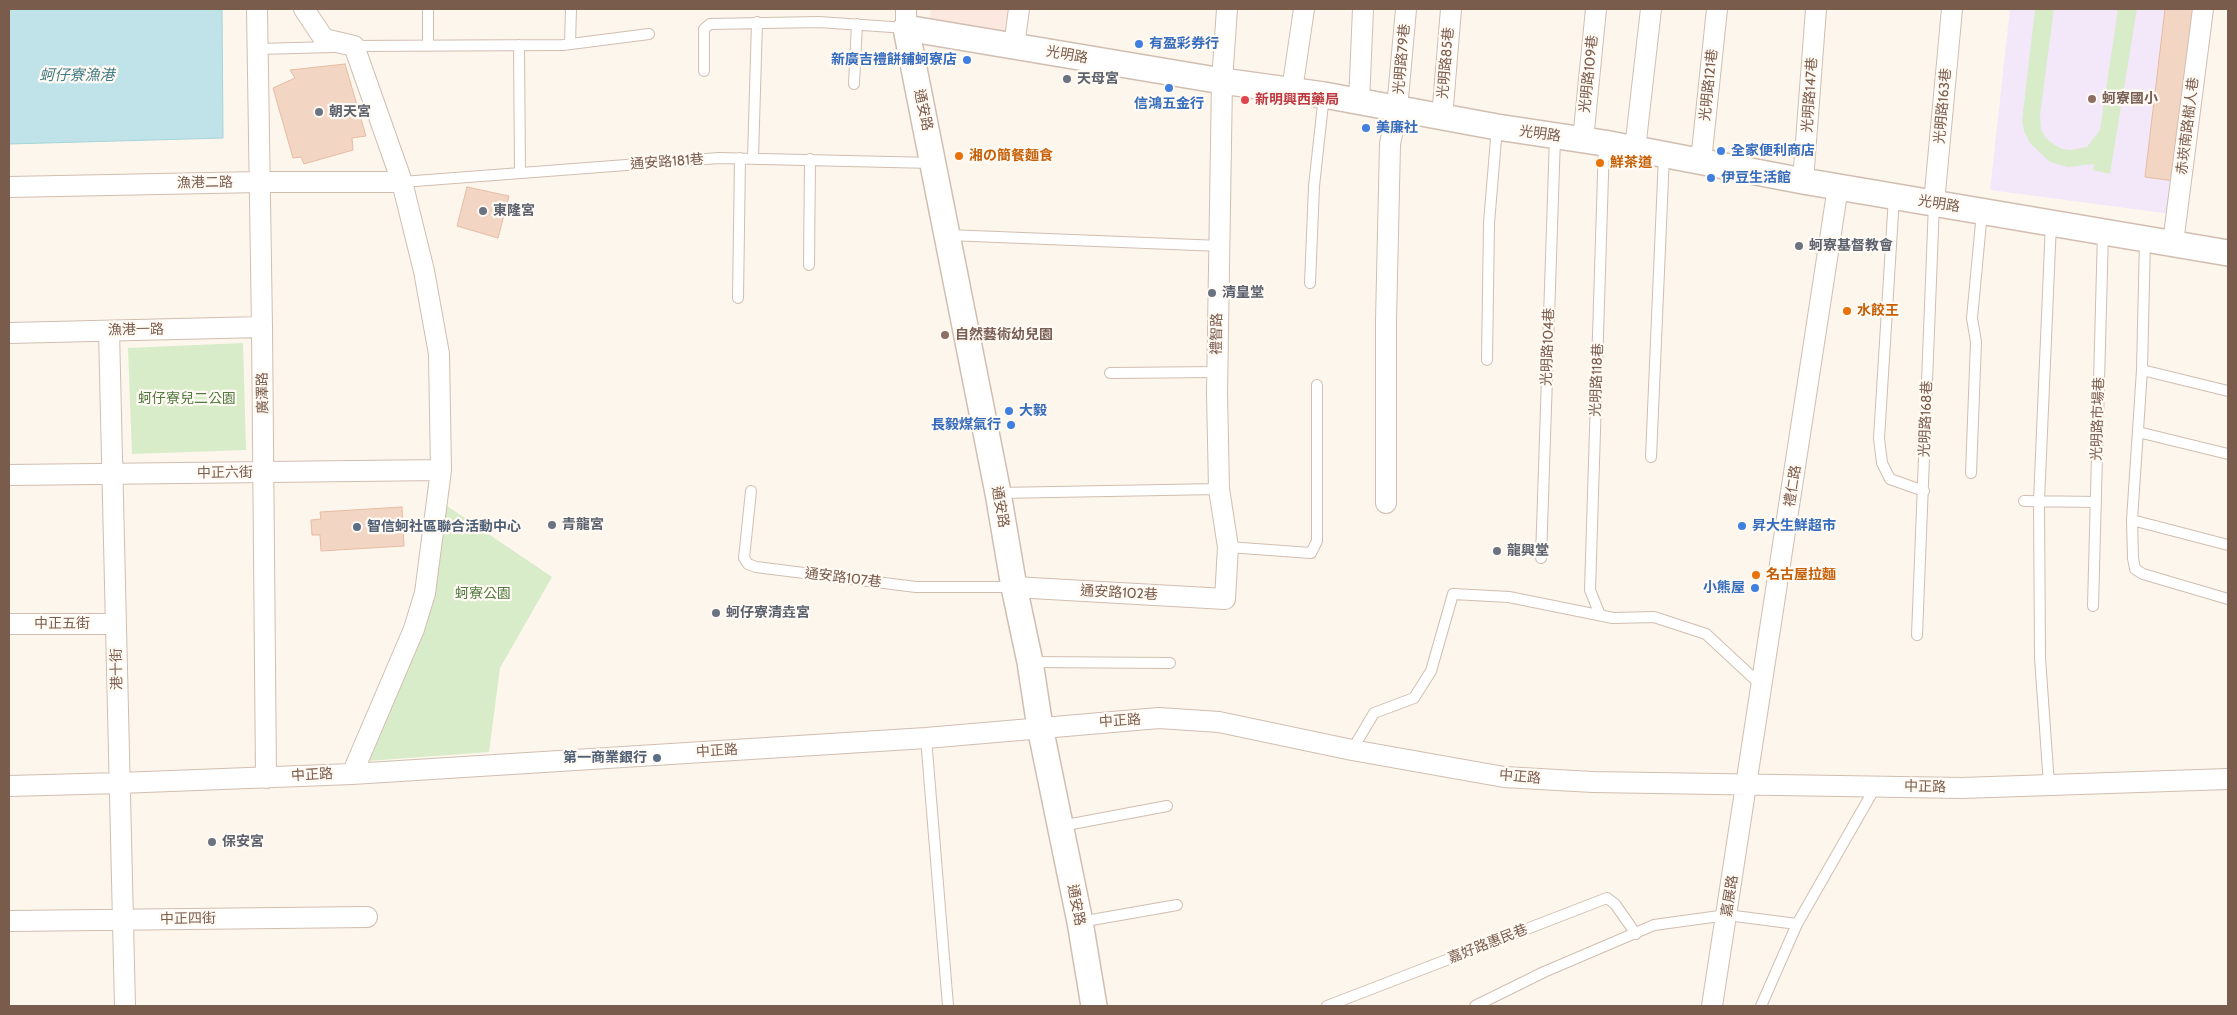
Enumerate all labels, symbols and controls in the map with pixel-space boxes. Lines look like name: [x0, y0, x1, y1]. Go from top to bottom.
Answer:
street label: 光明路79巷: [1391, 23, 1413, 95]
street label: 光明路85巷: [1434, 26, 1458, 100]
street label: 光明路109巷: [1577, 34, 1601, 114]
place label: 有盈彩券行: [1149, 36, 1219, 52]
marker: 有盈彩券行: [1133, 38, 1145, 50]
street label: 光明路: [1045, 43, 1089, 67]
street label: 光明路121巷: [1697, 48, 1721, 122]
place label: 新廣吉禮餅鋪蚵寮店: [831, 52, 957, 68]
marker: 新廣吉禮餅鋪蚵寮店: [961, 54, 973, 66]
street label: 光明路147巷: [1799, 57, 1821, 133]
water label: 蚵仔寮漁港: [40, 67, 114, 85]
street label: 光明路163巷: [1931, 67, 1955, 145]
place label: 天母宮: [1077, 71, 1119, 87]
marker: 天母宮: [1061, 73, 1073, 85]
street label: 赤崁南路樹人巷: [2174, 76, 2202, 176]
marker: 信鴻五金行: [1163, 82, 1175, 94]
street label: 通安路: [910, 88, 936, 132]
place label: 蚵寮國小: [2102, 91, 2158, 107]
place label: 新明興西藥局: [1255, 92, 1339, 108]
marker: 蚵寮國小: [2086, 93, 2098, 105]
marker: 新明興西藥局: [1239, 94, 1251, 106]
place label: 信鴻五金行: [1134, 96, 1204, 112]
place label: 朝天宮: [329, 104, 371, 120]
marker: 朝天宮: [313, 106, 325, 118]
place label: 美廉社: [1376, 120, 1418, 136]
marker: 美廉社: [1360, 122, 1372, 134]
street label: 光明路: [1518, 123, 1562, 145]
place label: 全家便利商店: [1731, 143, 1815, 159]
marker: 全家便利商店: [1715, 145, 1727, 157]
place label: 湘の簡餐麵食: [969, 148, 1053, 164]
marker: 湘の簡餐麵食: [953, 150, 965, 162]
street label: 通安路181巷: [630, 151, 704, 173]
place label: 鮮茶道: [1610, 155, 1652, 171]
marker: 鮮茶道: [1594, 157, 1606, 169]
place label: 伊豆生活館: [1721, 170, 1791, 186]
marker: 伊豆生活館: [1705, 172, 1717, 184]
street label: 漁港二路: [177, 174, 233, 192]
street label: 光明路: [1917, 192, 1961, 216]
place label: 東隆宮: [493, 203, 535, 219]
marker: 東隆宮: [477, 205, 489, 217]
place label: 蚵寮基督教會: [1809, 238, 1893, 254]
marker: 蚵寮基督教會: [1793, 240, 1805, 252]
place label: 清皇堂: [1222, 285, 1264, 301]
marker: 清皇堂: [1206, 287, 1218, 299]
place label: 水餃王: [1857, 303, 1899, 319]
marker: 水餃王: [1841, 305, 1853, 317]
street label: 光明路104巷: [1538, 308, 1558, 386]
street label: 禮智路: [1208, 313, 1226, 355]
street label: 漁港一路: [108, 321, 164, 339]
place label: 自然藝術幼兒園: [955, 327, 1053, 343]
marker: 自然藝術幼兒園: [939, 329, 951, 341]
street label: 光明路118巷: [1587, 343, 1607, 417]
street label: 廣澤路: [254, 372, 272, 414]
street label: 光明路市場巷: [2088, 377, 2108, 461]
street label: 光明路168巷: [1916, 380, 1936, 458]
park label: 蚵仔寮兒二公園: [138, 391, 236, 407]
place label: 大毅: [1019, 403, 1047, 419]
marker: 大毅: [1003, 405, 1015, 417]
place label: 長毅煤氣行: [931, 417, 1001, 433]
marker: 長毅煤氣行: [1005, 419, 1017, 431]
street label: 中正六街: [197, 464, 253, 482]
street label: 禮仁路: [1781, 464, 1805, 508]
street label: 通安路: [988, 485, 1012, 529]
place label: 青龍宮: [562, 517, 604, 533]
place label: 昇大生鮮超市: [1752, 518, 1836, 534]
place label: 智信蚵社區聯合活動中心: [367, 519, 521, 535]
marker: 青龍宮: [546, 519, 558, 531]
marker: 昇大生鮮超市: [1736, 520, 1748, 532]
marker: 智信蚵社區聯合活動中心: [351, 521, 363, 533]
place label: 龍興堂: [1507, 543, 1549, 559]
marker: 龍興堂: [1491, 545, 1503, 557]
street label: 通安路107巷: [804, 565, 882, 591]
place label: 名古屋拉麵: [1766, 567, 1836, 583]
marker: 名古屋拉麵: [1750, 569, 1762, 581]
place label: 小熊屋: [1703, 580, 1745, 596]
marker: 小熊屋: [1749, 582, 1761, 594]
street label: 通安路102巷: [1080, 583, 1158, 603]
park label: 蚵寮公園: [455, 586, 511, 602]
place label: 蚵仔寮清垚宮: [726, 605, 810, 621]
marker: 蚵仔寮清垚宮: [710, 607, 722, 619]
street label: 中正五街: [34, 616, 90, 632]
street label: 港十街: [108, 648, 126, 690]
street label: 中正路: [1098, 711, 1142, 731]
street label: 中正路: [695, 741, 739, 761]
place label: 第一商業銀行: [563, 750, 647, 766]
marker: 第一商業銀行: [651, 752, 663, 764]
street label: 中正路: [291, 766, 333, 784]
street label: 中正路: [1498, 767, 1542, 787]
street label: 中正路: [1904, 778, 1946, 796]
place label: 保安宮: [222, 834, 264, 850]
marker: 保安宮: [206, 836, 218, 848]
street label: 嘉展路: [1718, 874, 1742, 918]
street label: 通安路: [1064, 883, 1088, 927]
street label: 中正四街: [160, 910, 216, 928]
street label: 嘉好路惠民巷: [1446, 921, 1530, 967]

